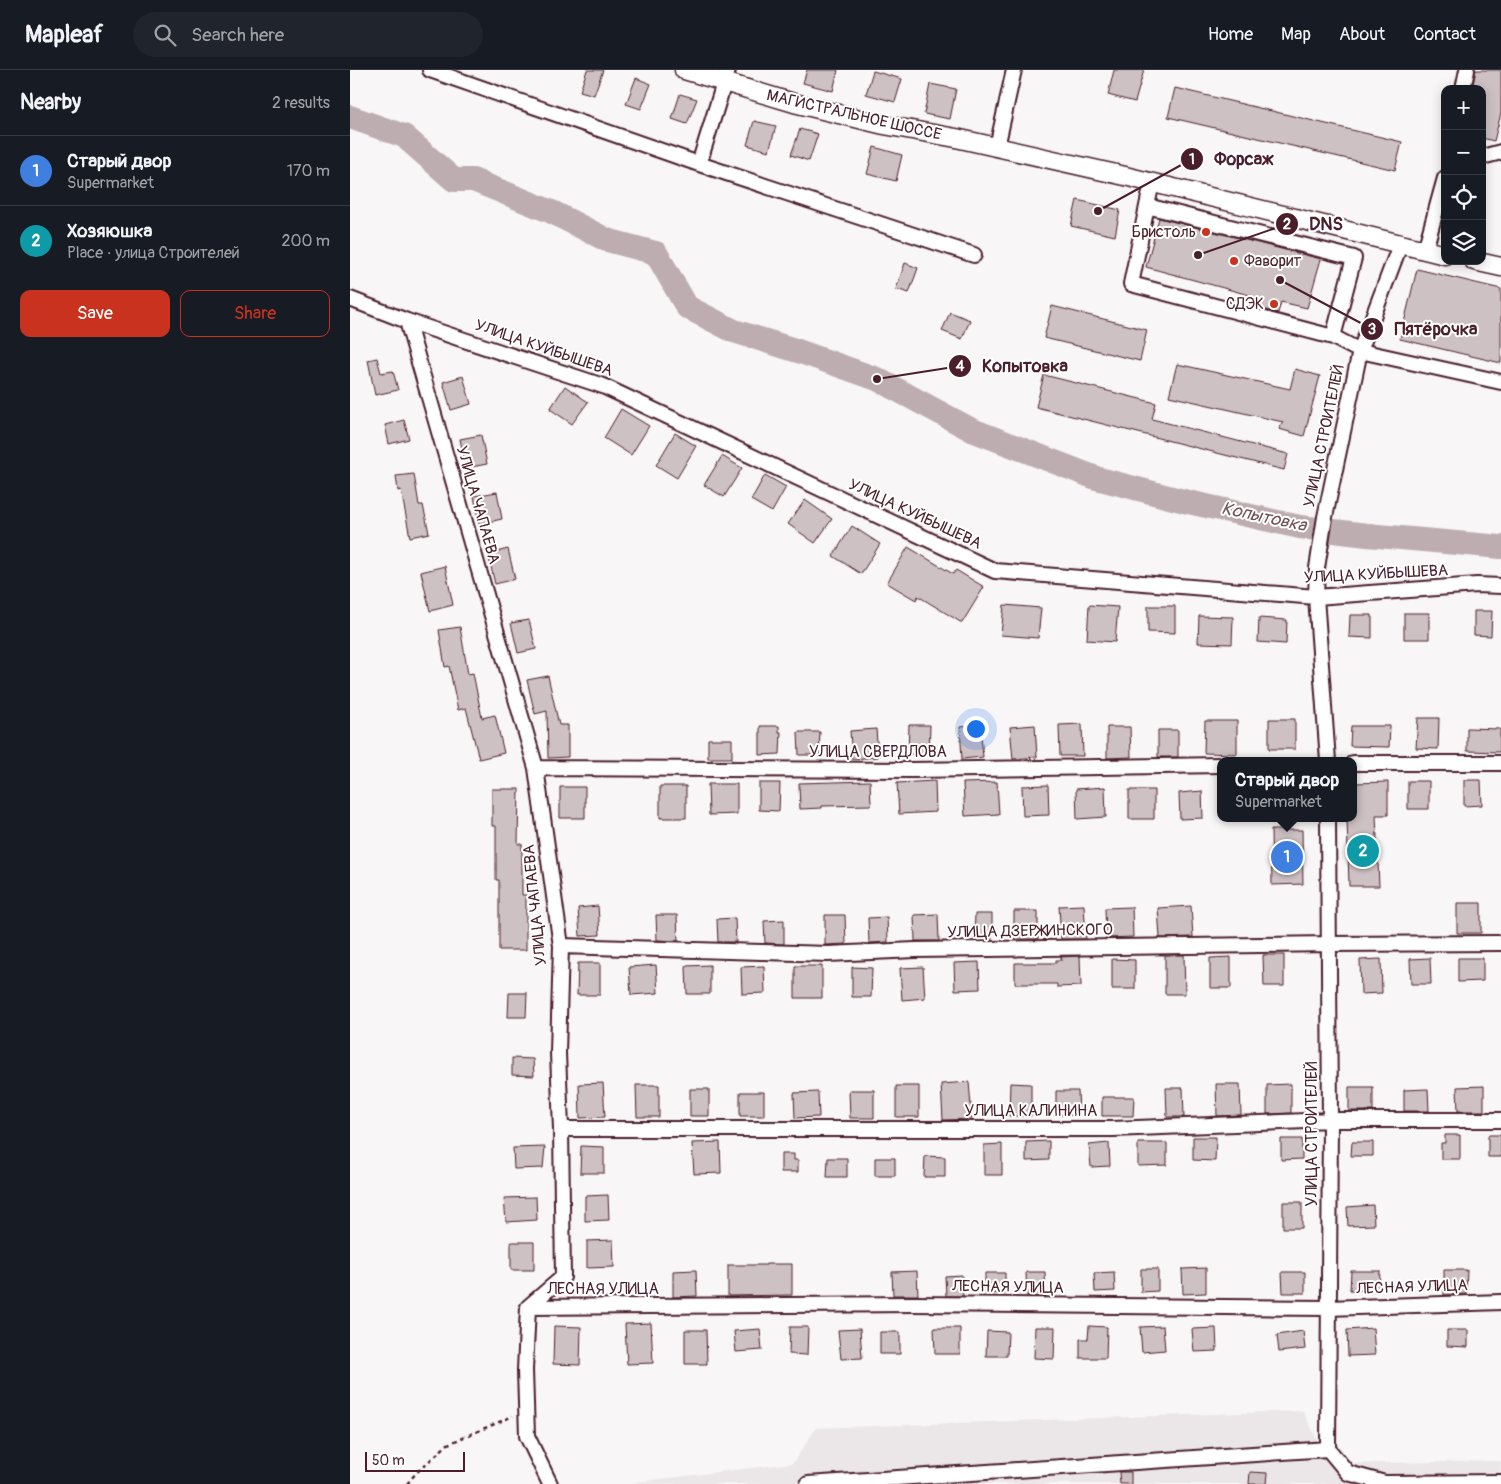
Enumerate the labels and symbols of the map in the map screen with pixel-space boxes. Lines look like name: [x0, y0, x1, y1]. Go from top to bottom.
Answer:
street label: МАГИСТРАЛЬНОЕ ШОССЕ: [765, 85, 943, 145]
callout: Форсаж: [1179, 142, 1284, 175]
text: Форсаж: [1213, 148, 1274, 171]
text: 1: [1189, 150, 1195, 169]
callout: DNS: [1274, 207, 1353, 240]
text: DNS: [1309, 213, 1343, 236]
text: 2: [1283, 215, 1291, 234]
place label: Бристоль: [1132, 222, 1196, 242]
marker: Бристоль: [1200, 226, 1212, 238]
place label: Фаворит: [1244, 251, 1301, 271]
marker: Фаворит: [1228, 255, 1240, 267]
place label: СДЭК: [1226, 294, 1264, 314]
marker: СДЭК: [1268, 298, 1280, 310]
callout: Пятёрочка: [1359, 312, 1487, 345]
street label: УЛИЦА КУЙБЫШЕВА: [472, 315, 616, 381]
text: Пятёрочка: [1395, 318, 1478, 341]
text: 3: [1368, 320, 1376, 339]
callout: Копытовка: [948, 349, 1078, 382]
text: Копытовка: [982, 355, 1069, 378]
text: 4: [956, 357, 965, 376]
street label: УЛИЦА СТРОИТЕЛЕЙ: [1299, 363, 1349, 509]
street label: УЛИЦА ЧАПАЕВА: [452, 444, 504, 566]
street label: УЛИЦА КУЙБЫШЕВА: [845, 474, 985, 554]
water label: Копытовка: [1220, 497, 1310, 538]
street label: УЛИЦА КУЙБЫШЕВА: [1303, 560, 1449, 588]
your location: [963, 716, 989, 742]
street label: УЛИЦА СВЕРДЛОВА: [809, 742, 947, 762]
pin: 2: [1347, 832, 1379, 870]
pin: 1: [1271, 838, 1303, 876]
street label: УЛИЦА ЧАПАЕВА: [519, 843, 551, 967]
street label: УЛИЦА ДЗЕРЖИНСКОГО: [947, 920, 1113, 942]
street label: УЛИЦА СТРОИТЕЛЕЙ: [1302, 1061, 1322, 1207]
street label: УЛИЦА КАЛИНИНА: [964, 1101, 1098, 1121]
street label: ЛЕСНАЯ УЛИЦА: [1355, 1275, 1468, 1299]
street label: ЛЕСНАЯ УЛИЦА: [951, 1276, 1064, 1298]
street label: ЛЕСНАЯ УЛИЦА: [546, 1279, 659, 1299]
scale bar: [365, 1449, 465, 1472]

